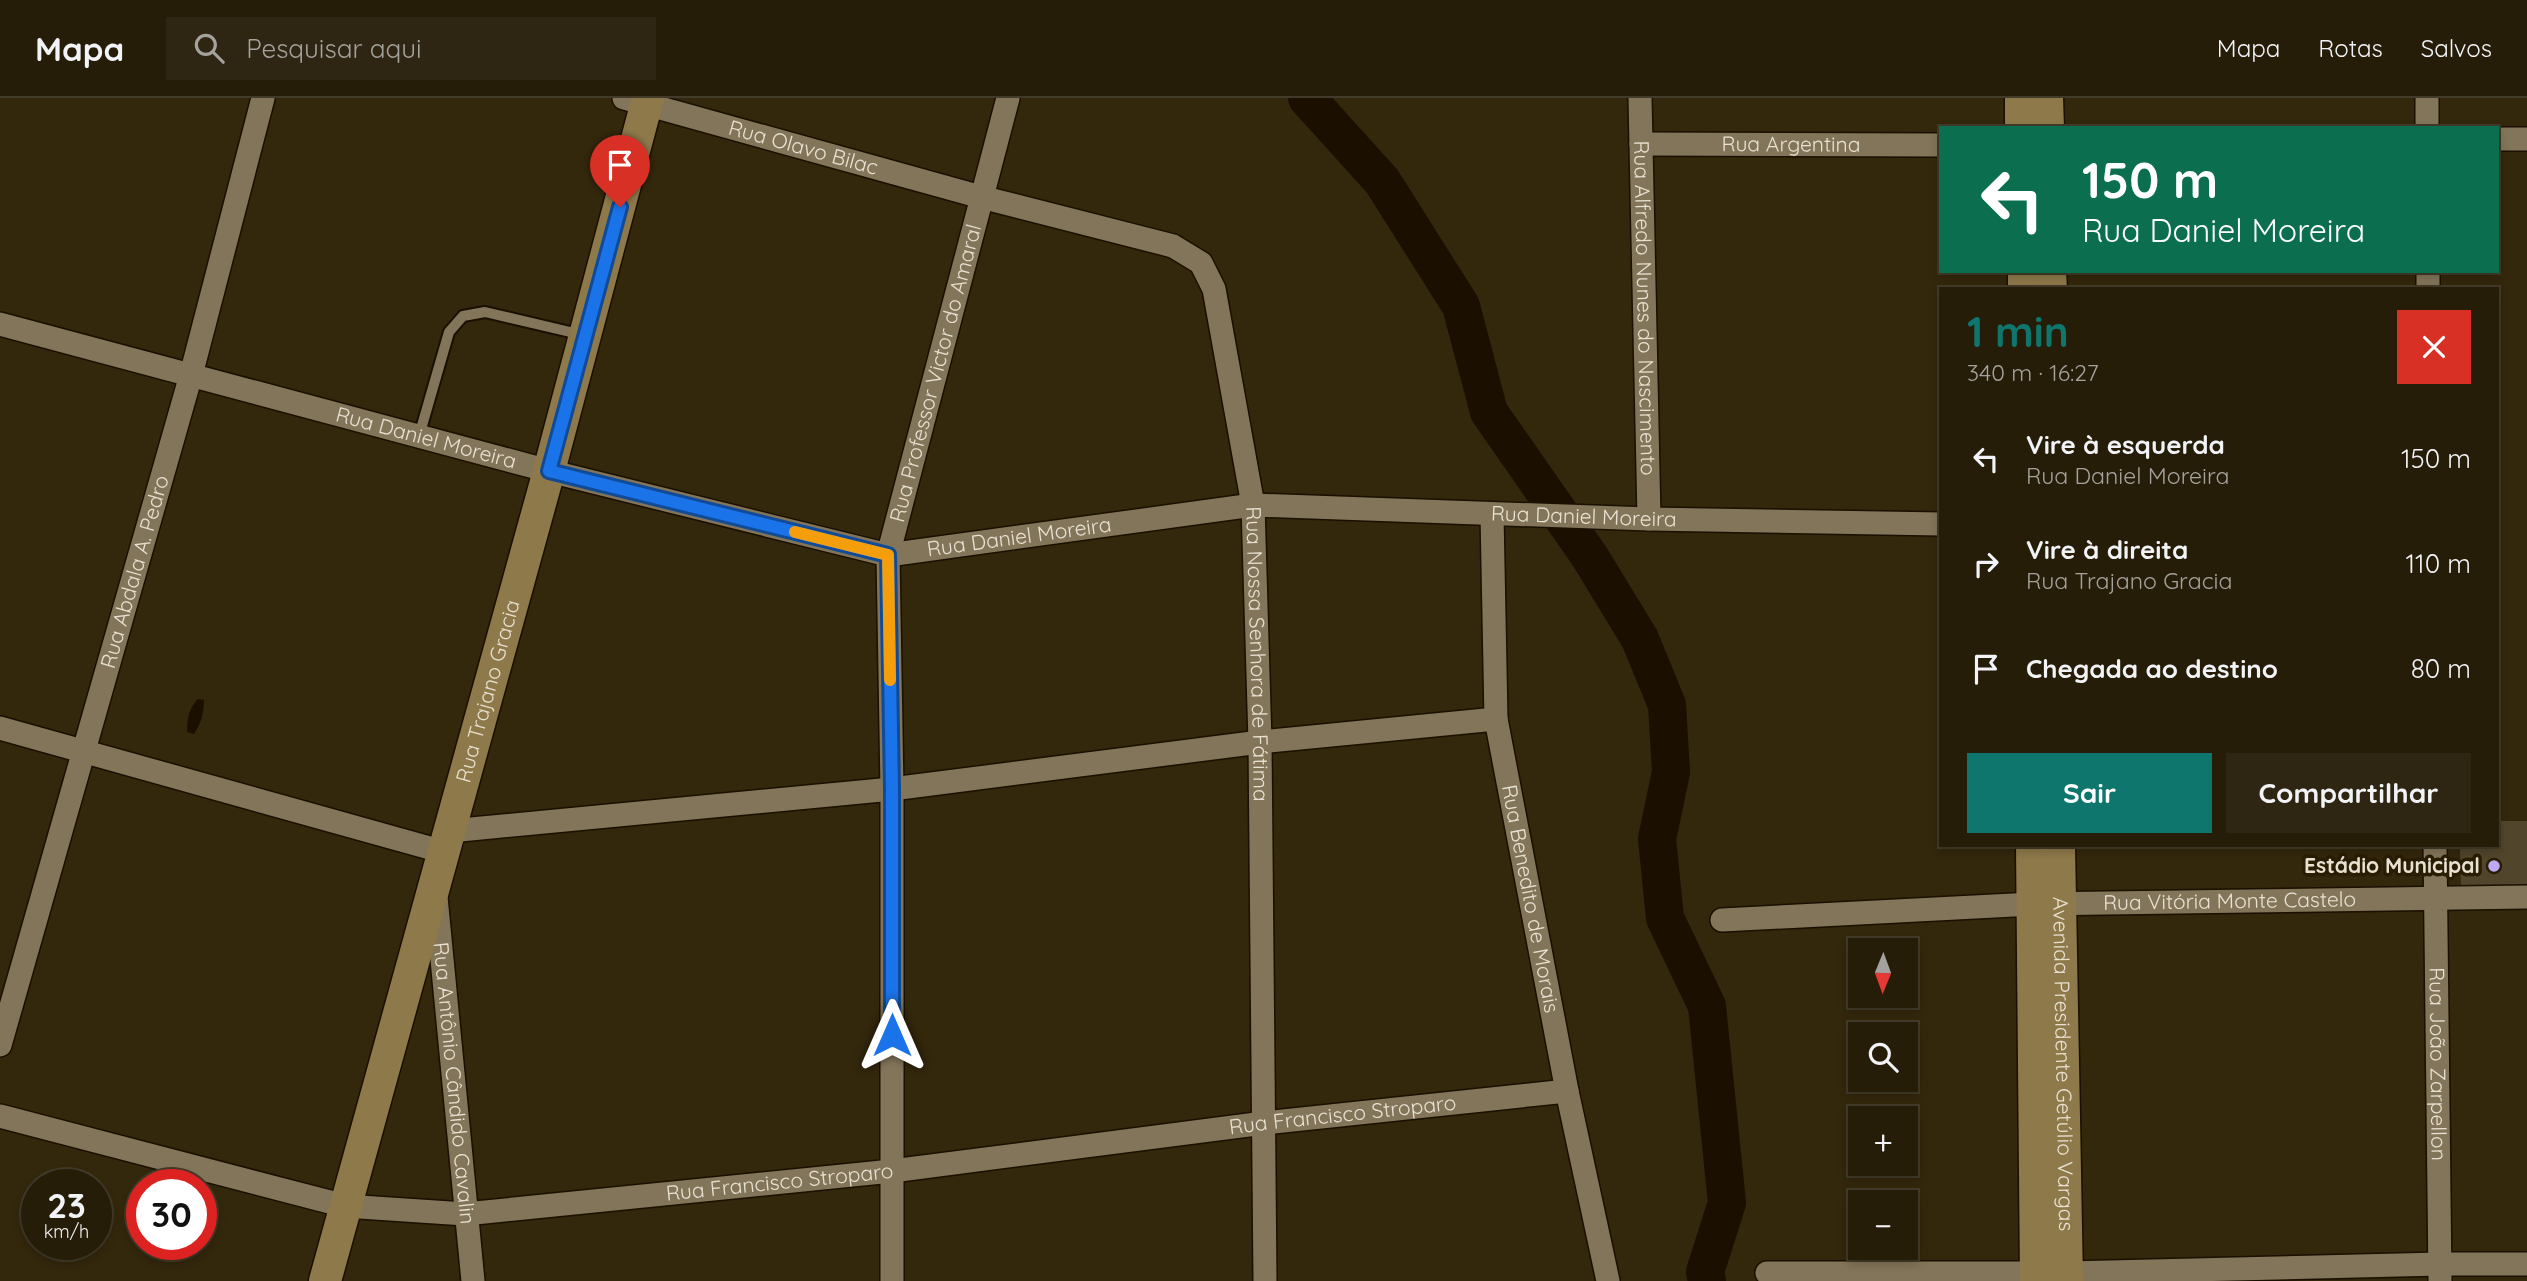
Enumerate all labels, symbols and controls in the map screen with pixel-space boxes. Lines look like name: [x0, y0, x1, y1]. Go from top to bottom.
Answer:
search box: [166, 17, 656, 80]
text: Mapa: [35, 28, 124, 69]
icon: search: [190, 29, 228, 67]
text: Pesquisar aqui: [246, 32, 422, 65]
text: Mapa: [2217, 33, 2280, 63]
text: Rotas: [2318, 33, 2383, 63]
text: Salvos: [2421, 33, 2492, 63]
street label: Rua Olavo Bilac: [726, 114, 881, 180]
street label: Rua Argentina: [1722, 130, 1860, 157]
pin: [590, 135, 650, 207]
street label: Rua Alfredo Nunes do Nascimento: [1629, 140, 1662, 476]
icon: arrive: [601, 146, 639, 184]
text: 150 m: [2082, 149, 2218, 210]
icon: left: [1967, 154, 2058, 245]
text: Rua Daniel Moreira: [2082, 210, 2365, 250]
street label: Rua Professor Victor do Amaral: [883, 221, 986, 525]
text: 1 min: [1967, 305, 2069, 358]
button: close: [2397, 310, 2471, 384]
text: 340 m · 16:27: [1967, 358, 2098, 387]
street label: Rua Daniel Moreira: [333, 401, 519, 474]
text: Vire à esquerda: [2026, 428, 2225, 461]
icon: left: [1967, 440, 2005, 478]
text: 150 m: [2401, 442, 2471, 475]
text: Rua Daniel Moreira: [2026, 461, 2229, 490]
street label: Rua Abdala A. Pedro: [94, 472, 174, 671]
street label: Rua Daniel Moreira: [1490, 499, 1677, 531]
street label: Rua Nossa Senhora de Fátima: [1241, 506, 1275, 802]
street label: Rua Daniel Moreira: [925, 511, 1113, 562]
text: Vire à direita: [2026, 533, 2188, 566]
icon: right: [1967, 545, 2005, 583]
text: 110 m: [2405, 547, 2471, 580]
text: Rua Trajano Gracia: [2026, 566, 2232, 595]
street label: Rua Trajano Gracia: [449, 597, 525, 785]
icon: arrive: [1967, 650, 2005, 688]
text: Chegada ao destino: [2026, 652, 2278, 685]
text: 80 m: [2411, 652, 2471, 685]
button: Sair: [1967, 753, 2212, 833]
button: Compartilhar: [2226, 753, 2471, 833]
street label: Rua Benedito de Morais: [1497, 782, 1566, 1015]
place label: Estádio Municipal: [2304, 852, 2480, 878]
marker: Estádio Municipal: [2486, 858, 2502, 874]
street label: Rua Vitória Monte Castelo: [2103, 885, 2356, 915]
street label: Avenida Presidente Getúlio Vargas: [2048, 896, 2080, 1231]
north arrow: [1848, 938, 1918, 1008]
map controls: [1848, 938, 1918, 1260]
street label: Rua Antônio Cândido Cavalin: [428, 941, 481, 1225]
street label: Rua João Zarpellon: [2424, 967, 2453, 1161]
position arrow: [855, 998, 929, 1072]
button: search: [1848, 1022, 1918, 1092]
street label: Rua Francisco Stroparo: [1227, 1089, 1457, 1139]
button: +: [1848, 1106, 1918, 1176]
street label: Rua Francisco Stroparo: [665, 1157, 894, 1206]
speed limit sign: 30: [126, 1169, 217, 1260]
text: 23: [47, 1183, 86, 1227]
button: −: [1848, 1190, 1918, 1260]
text: km/h: [44, 1220, 89, 1243]

